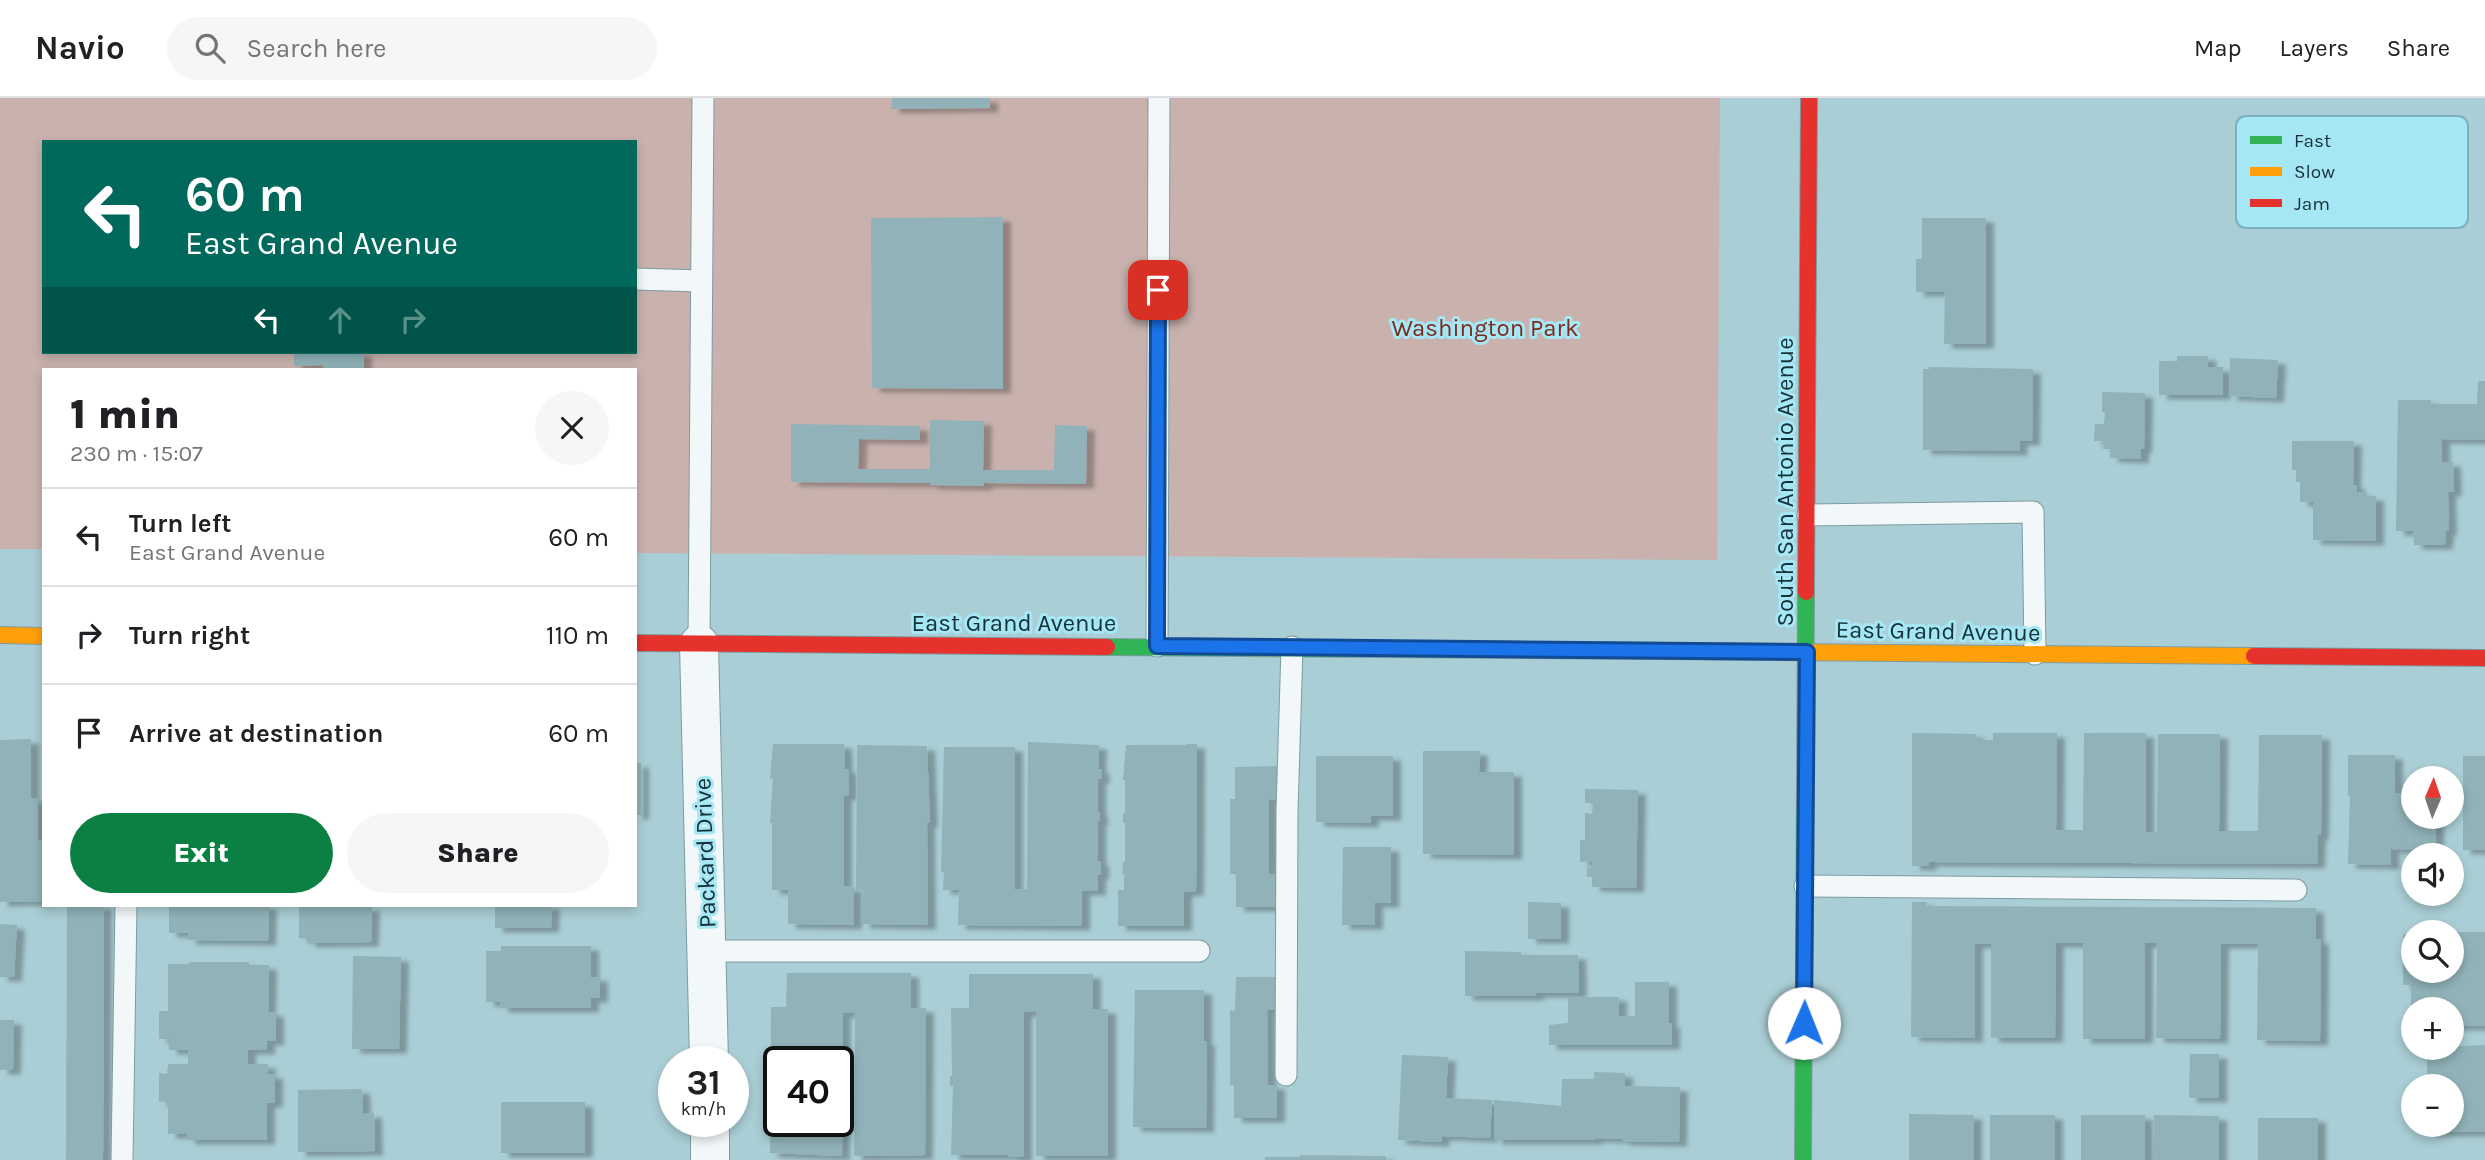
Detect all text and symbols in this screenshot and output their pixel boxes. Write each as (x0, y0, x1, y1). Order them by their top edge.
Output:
search box (167, 17, 657, 80)
text: Navio (35, 29, 125, 67)
icon: search (191, 29, 229, 67)
text: Search here (247, 33, 386, 64)
text: Map (2194, 34, 2242, 62)
text: Layers (2280, 34, 2349, 62)
text: Share (2387, 34, 2450, 62)
legend (2236, 116, 2468, 228)
text: Fast (2294, 130, 2331, 152)
text: Slow (2294, 161, 2335, 183)
text: 60 m (185, 166, 305, 223)
icon: left (70, 168, 161, 259)
text: Jam (2294, 193, 2330, 215)
text: East Grand Avenue (185, 225, 458, 262)
pin (1128, 260, 1188, 320)
icon: arrive (1139, 271, 1177, 309)
icon: left (248, 301, 286, 339)
icon: ahead (321, 301, 359, 339)
icon: right (394, 301, 432, 339)
park label: Washington Park (1391, 314, 1579, 342)
street label: South San Antonio Avenue (1771, 337, 1799, 627)
text: 1 min (70, 389, 180, 439)
button: close (535, 391, 609, 465)
text: 230 m · 15:07 (70, 440, 203, 467)
text: Turn left (129, 508, 231, 539)
icon: left (70, 518, 108, 556)
text: 60 m (548, 522, 609, 553)
text: East Grand Avenue (129, 539, 325, 566)
street label: East Grand Avenue (912, 609, 1116, 637)
street label: East Grand Avenue (1835, 615, 2041, 647)
icon: right (70, 616, 108, 654)
text: Turn right (129, 620, 250, 651)
text: 110 m (546, 620, 609, 651)
icon: arrive (70, 714, 108, 752)
text: Arrive at destination (129, 718, 383, 749)
text: 60 m (548, 718, 609, 749)
north arrow (2401, 766, 2464, 830)
map controls (2401, 766, 2464, 1137)
street label: Packard Drive (688, 777, 722, 929)
button: Exit (70, 813, 333, 893)
button: Share (347, 813, 609, 893)
button: sound (2401, 843, 2464, 906)
button: search (2401, 920, 2464, 983)
position arrow (1767, 986, 1841, 1060)
button: + (2401, 997, 2464, 1060)
speed limit sign: 40 (763, 1046, 854, 1137)
text: 31 (686, 1062, 721, 1103)
button: − (2401, 1074, 2464, 1137)
text: km/h (681, 1098, 726, 1120)

